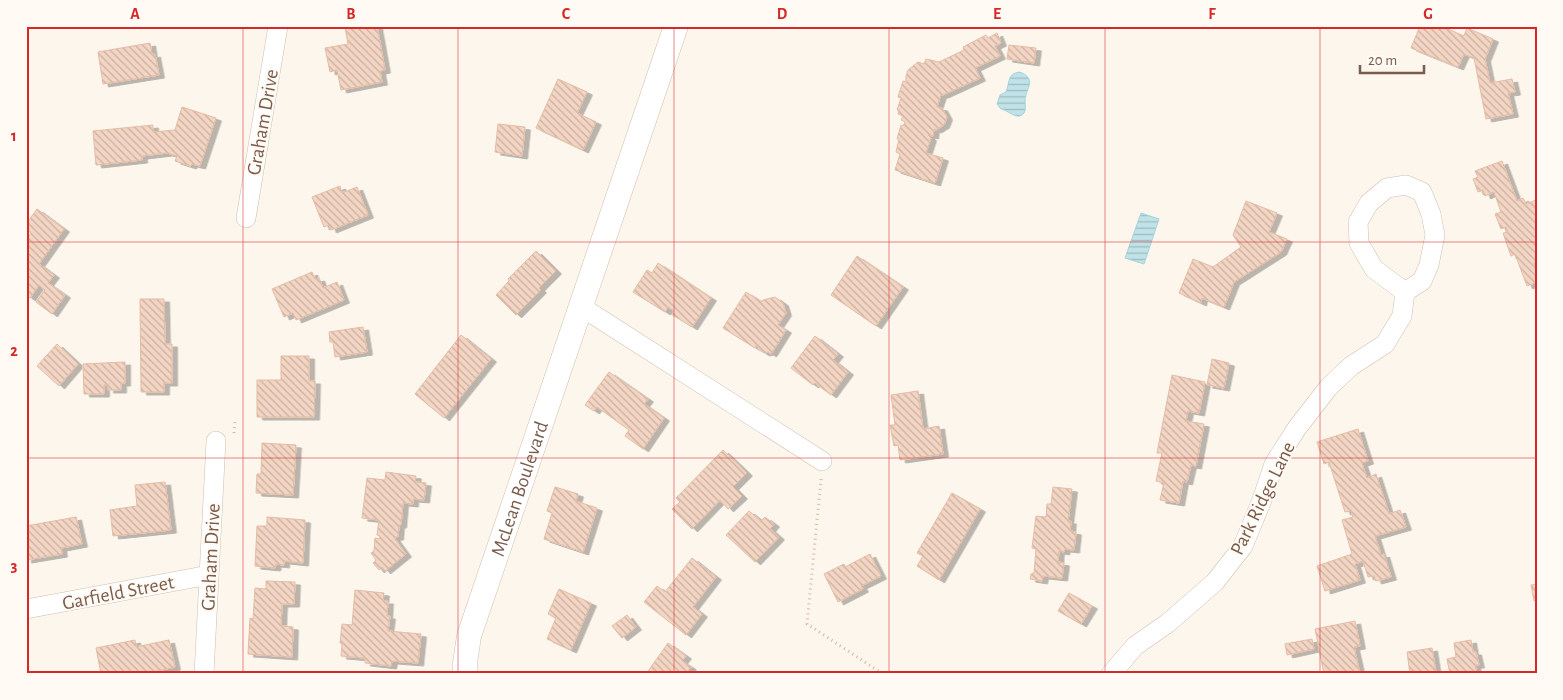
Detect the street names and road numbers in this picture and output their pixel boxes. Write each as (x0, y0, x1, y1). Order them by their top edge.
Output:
street label: Graham Drive (244, 68, 282, 177)
street label: McLean Boulevard (488, 419, 552, 559)
street label: Park Ridge Lane (1227, 439, 1299, 558)
street label: Graham Drive (198, 503, 224, 611)
street label: Garfield Street (61, 572, 176, 614)

